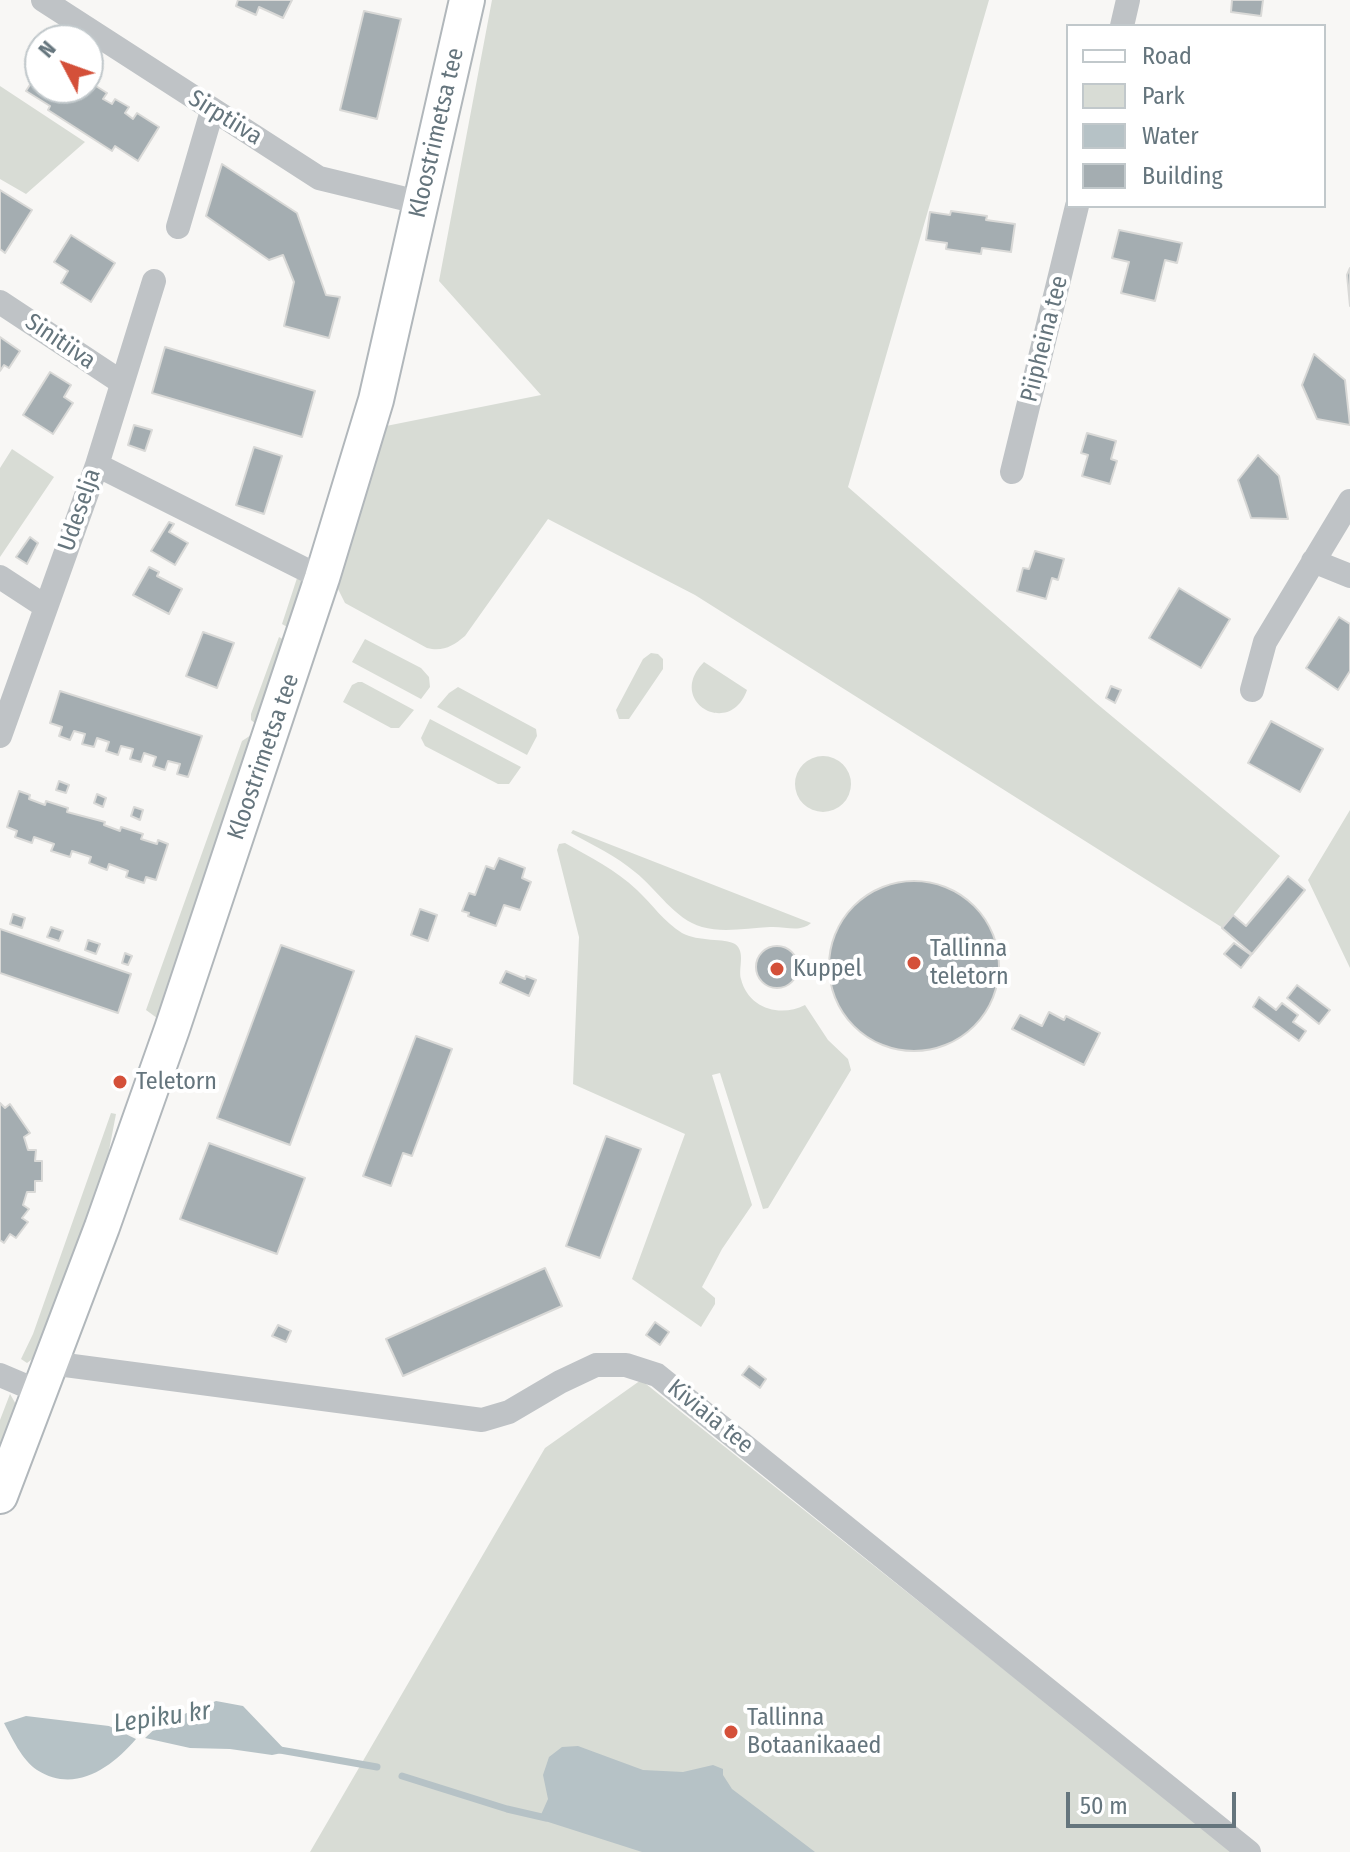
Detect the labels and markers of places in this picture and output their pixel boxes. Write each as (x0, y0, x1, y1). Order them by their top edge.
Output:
place label: Tallinna teletorn (930, 935, 1009, 991)
marker: Tallinna teletorn (905, 954, 923, 972)
place label: Kuppel (793, 955, 862, 983)
marker: Kuppel (768, 960, 786, 978)
place label: Teletorn (136, 1068, 217, 1096)
marker: Teletorn (111, 1073, 129, 1091)
place label: Tallinna Botaanikaaed (747, 1704, 881, 1760)
marker: Tallinna Botaanikaaed (722, 1723, 740, 1741)

